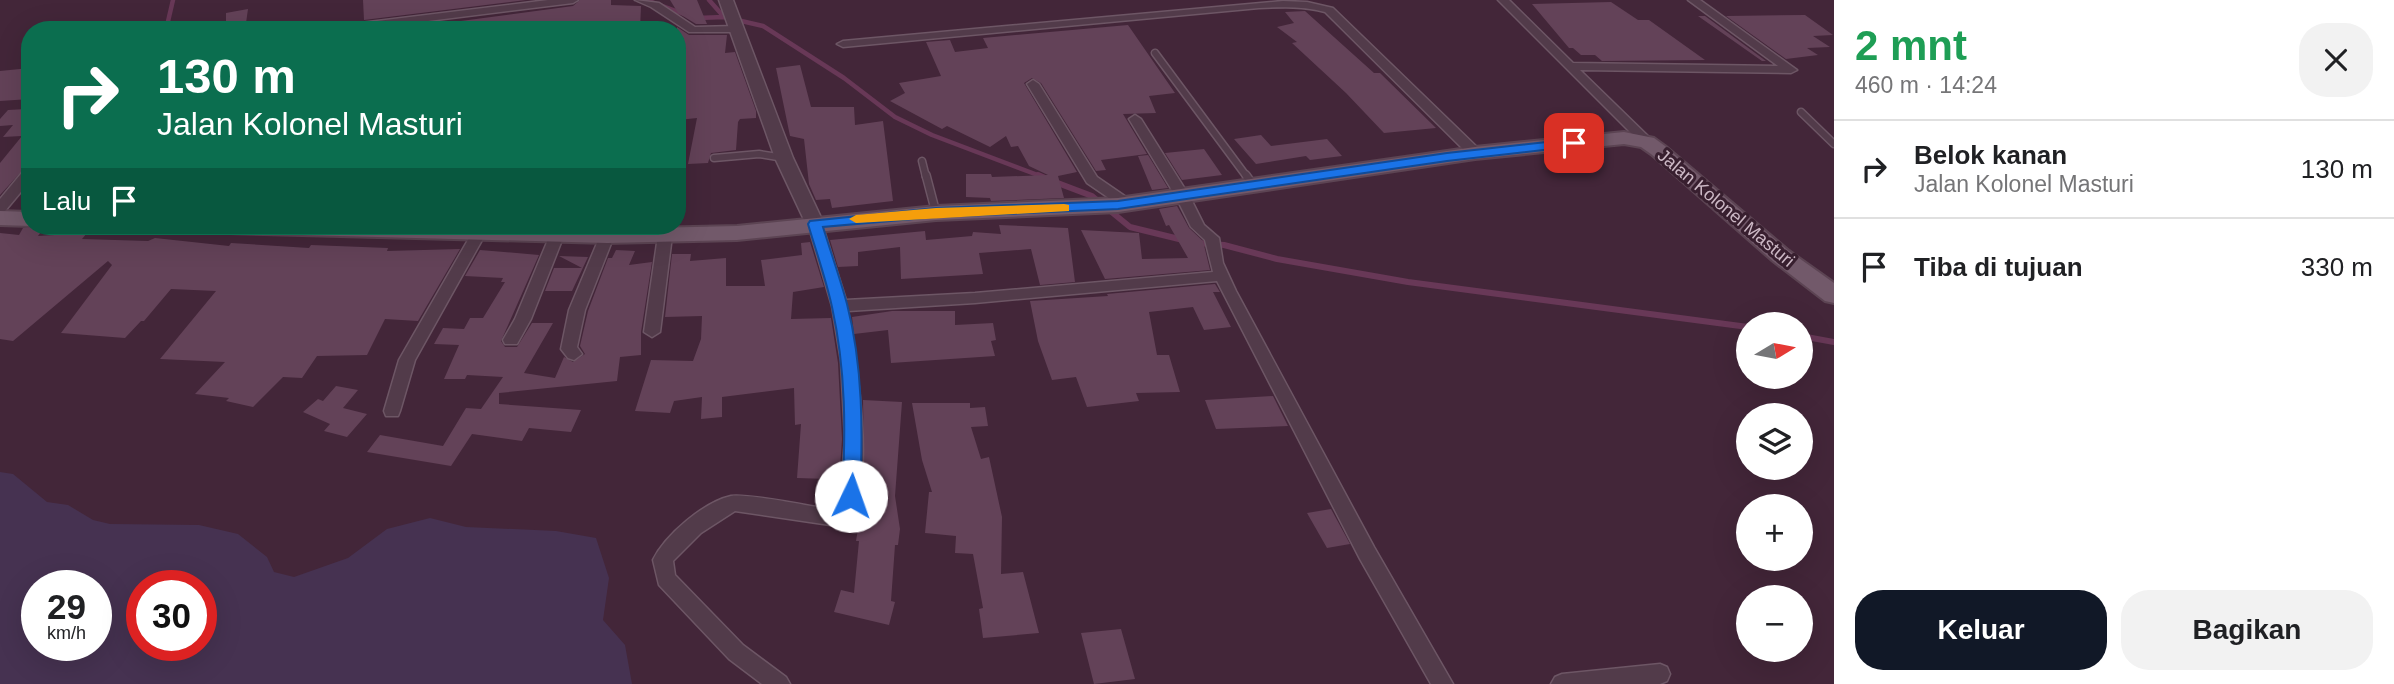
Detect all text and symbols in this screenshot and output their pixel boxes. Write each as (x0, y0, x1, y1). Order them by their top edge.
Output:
text: 2 mnt (1855, 22, 1967, 69)
button: close (2299, 23, 2373, 97)
icon: right (42, 49, 133, 140)
text: 130 m (157, 49, 296, 103)
text: 460 m · 14:24 (1855, 72, 1997, 98)
text: Jalan Kolonel Masturi (157, 106, 463, 142)
pin (1544, 113, 1604, 173)
icon: arrive (1555, 124, 1593, 162)
text: Belok kanan (1914, 140, 2067, 170)
street label: Jalan Kolonel Masturi (1654, 145, 1798, 271)
icon: right (1855, 150, 1893, 188)
text: 130 m (2301, 154, 2373, 184)
text: Jalan Kolonel Masturi (1914, 171, 2134, 197)
icon: arrive (105, 182, 143, 220)
text: Lalu (42, 186, 91, 216)
icon: arrive (1855, 248, 1893, 286)
text: Tiba di tujuan (1914, 252, 2083, 282)
text: 330 m (2301, 252, 2373, 282)
north arrow (1736, 312, 1813, 388)
map controls (1736, 312, 1813, 662)
button: layers (1736, 403, 1813, 480)
position arrow (814, 459, 888, 533)
button: + (1736, 494, 1813, 571)
speed limit sign: 30 (126, 570, 217, 661)
button: − (1736, 585, 1813, 662)
text: 29 (47, 587, 86, 626)
button: Keluar (1855, 590, 2107, 670)
button: Bagikan (2121, 590, 2373, 670)
text: km/h (47, 623, 86, 643)

